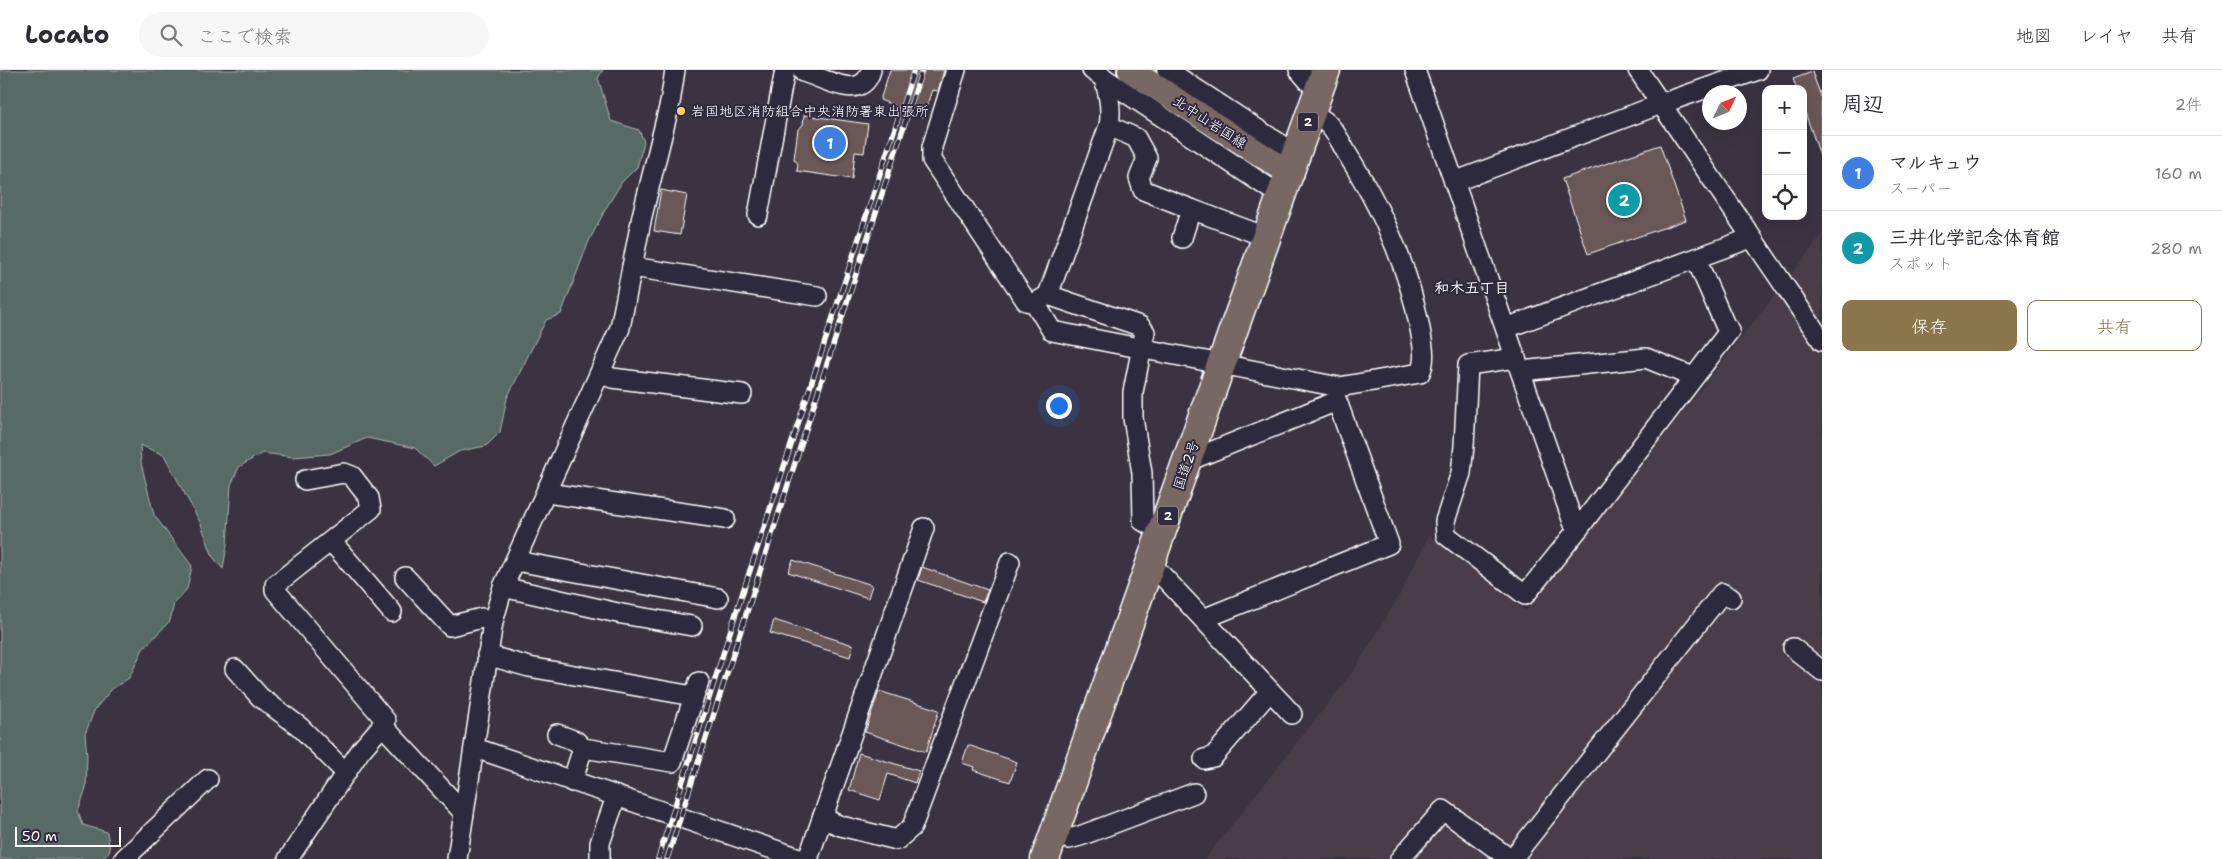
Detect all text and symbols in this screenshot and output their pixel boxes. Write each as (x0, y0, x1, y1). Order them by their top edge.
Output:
search box (139, 12, 489, 57)
text: Locato (25, 19, 109, 51)
icon: search (157, 21, 185, 49)
text: ここで検索 (197, 24, 292, 49)
text: 地図 (2016, 24, 2052, 48)
text: レイヤ (2080, 24, 2133, 48)
text: 共有 (2161, 24, 2197, 48)
north arrow (1702, 85, 1747, 130)
map controls (1762, 85, 1807, 220)
button: + (1762, 85, 1807, 130)
text: 周辺 (1842, 90, 1884, 118)
street label: 北中山岩国線 (1170, 92, 1250, 152)
text: 2件 (2175, 94, 2202, 115)
place label: 岩国地区消防組合中央消防署東出張所 (691, 102, 929, 120)
marker: 岩国地区消防組合中央消防署東出張所 (675, 105, 687, 117)
road number: 2 (1298, 112, 1318, 132)
pin: 1 (814, 124, 846, 162)
button: − (1762, 130, 1807, 175)
text: マルキュウ (1889, 150, 1982, 175)
text: 1 (1854, 163, 1862, 184)
text: 160 m (2155, 163, 2202, 184)
button: locate (1762, 175, 1807, 220)
text: スーパー (1889, 178, 1952, 199)
pin: 2 (1608, 181, 1640, 219)
text: 三井化学記念体育館 (1889, 225, 2060, 250)
text: 2 (1852, 238, 1864, 259)
text: 280 m (2150, 238, 2202, 259)
text: スポット (1889, 253, 1953, 274)
district label: 和木五丁目 (1434, 278, 1510, 298)
button: 保存 (1842, 300, 2017, 351)
button: 共有 (2027, 300, 2202, 351)
your location (1046, 393, 1072, 419)
street label: 国道2号 (1169, 438, 1203, 492)
road number: 2 (1158, 506, 1178, 526)
scale bar (15, 824, 121, 847)
text: 50 m (22, 827, 57, 845)

